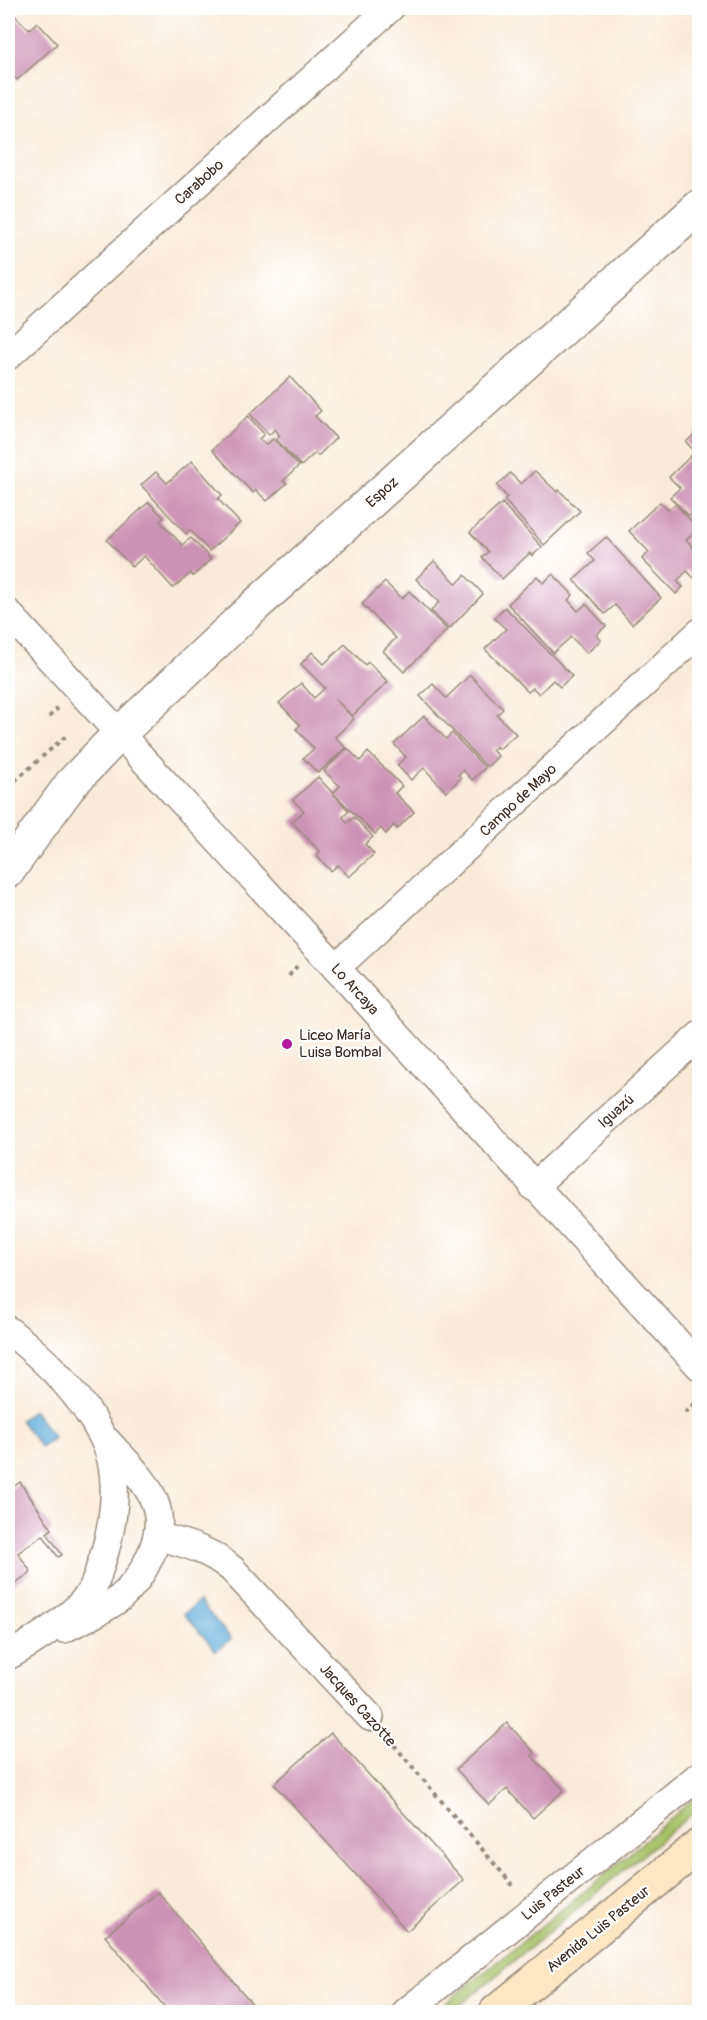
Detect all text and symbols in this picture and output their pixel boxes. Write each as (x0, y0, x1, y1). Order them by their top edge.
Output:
street label: Carabobo (171, 155, 228, 209)
street label: Espoz (362, 473, 403, 512)
street label: Campo de Mayo (476, 760, 561, 841)
street label: Lo Arcaya (327, 960, 383, 1019)
place label: Liceo María Luisa Bombal (299, 1026, 382, 1062)
marker: Liceo María Luisa Bombal (280, 1037, 294, 1051)
street label: Iguazú (594, 1090, 638, 1132)
street label: Jacques Cazotte (315, 1660, 400, 1751)
street label: Luis Pasteur (518, 1862, 589, 1925)
street label: Avenida Luis Pasteur (543, 1881, 654, 1977)

